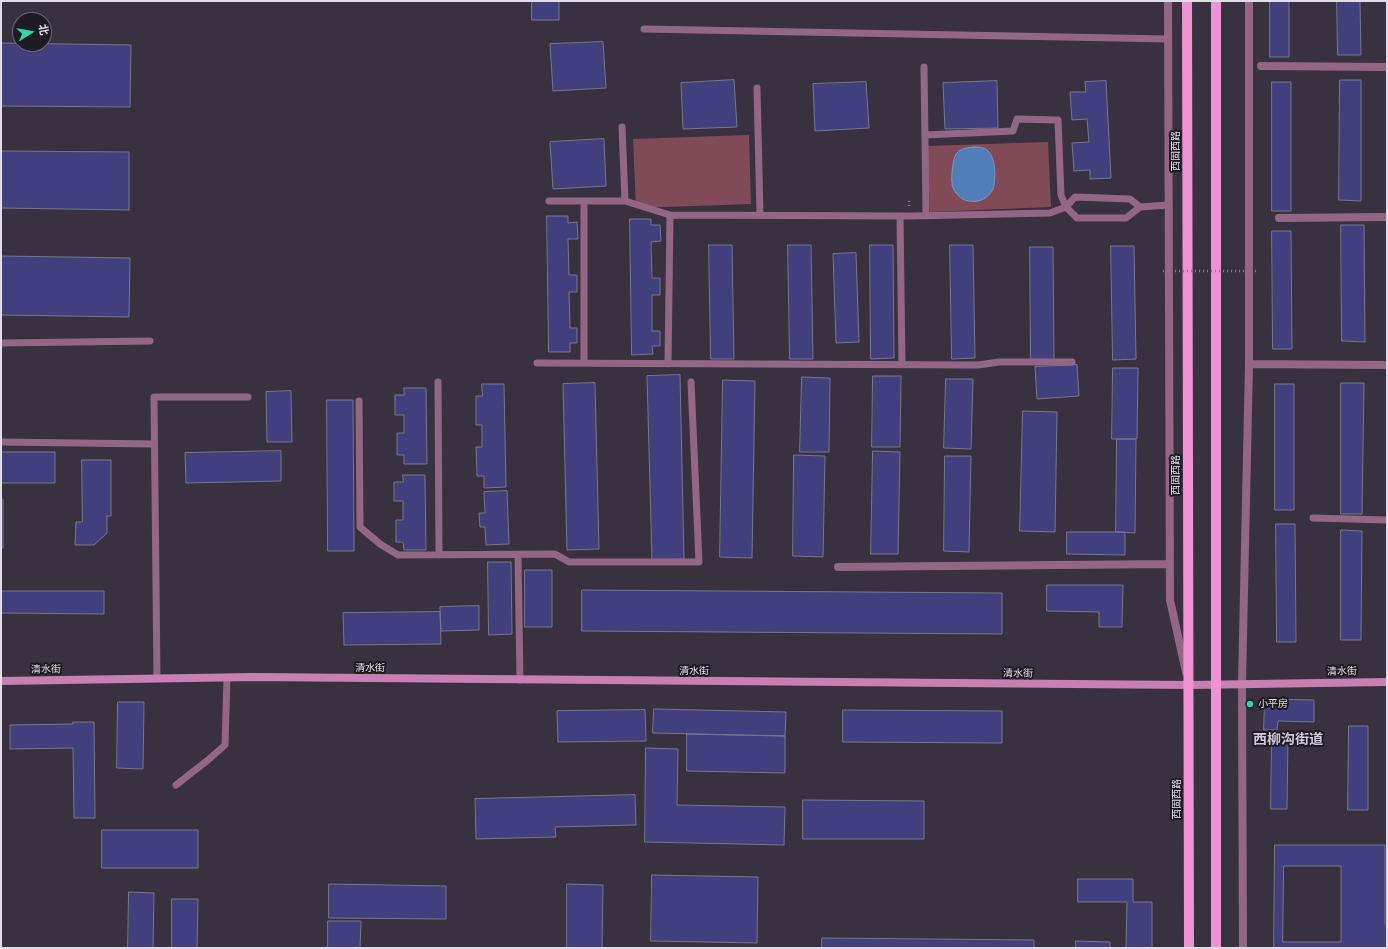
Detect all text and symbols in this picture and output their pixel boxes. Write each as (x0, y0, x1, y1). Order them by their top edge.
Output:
north arrow (12, 12, 52, 52)
text: 北 (36, 23, 51, 36)
street label: 西固西路 (1170, 131, 1182, 171)
street label: 西固西路 (1170, 455, 1182, 495)
street label: 清水街 (355, 662, 385, 674)
street label: 清水街 (31, 664, 61, 676)
street label: 清水街 (679, 665, 709, 677)
street label: 清水街 (1327, 666, 1357, 678)
street label: 清水街 (1003, 668, 1033, 680)
place label: 小平房 (1258, 698, 1288, 710)
marker: 小平房 (1245, 699, 1255, 709)
district label: 西柳沟街道 (1253, 732, 1323, 748)
street label: 西固西路 (1171, 779, 1183, 819)

